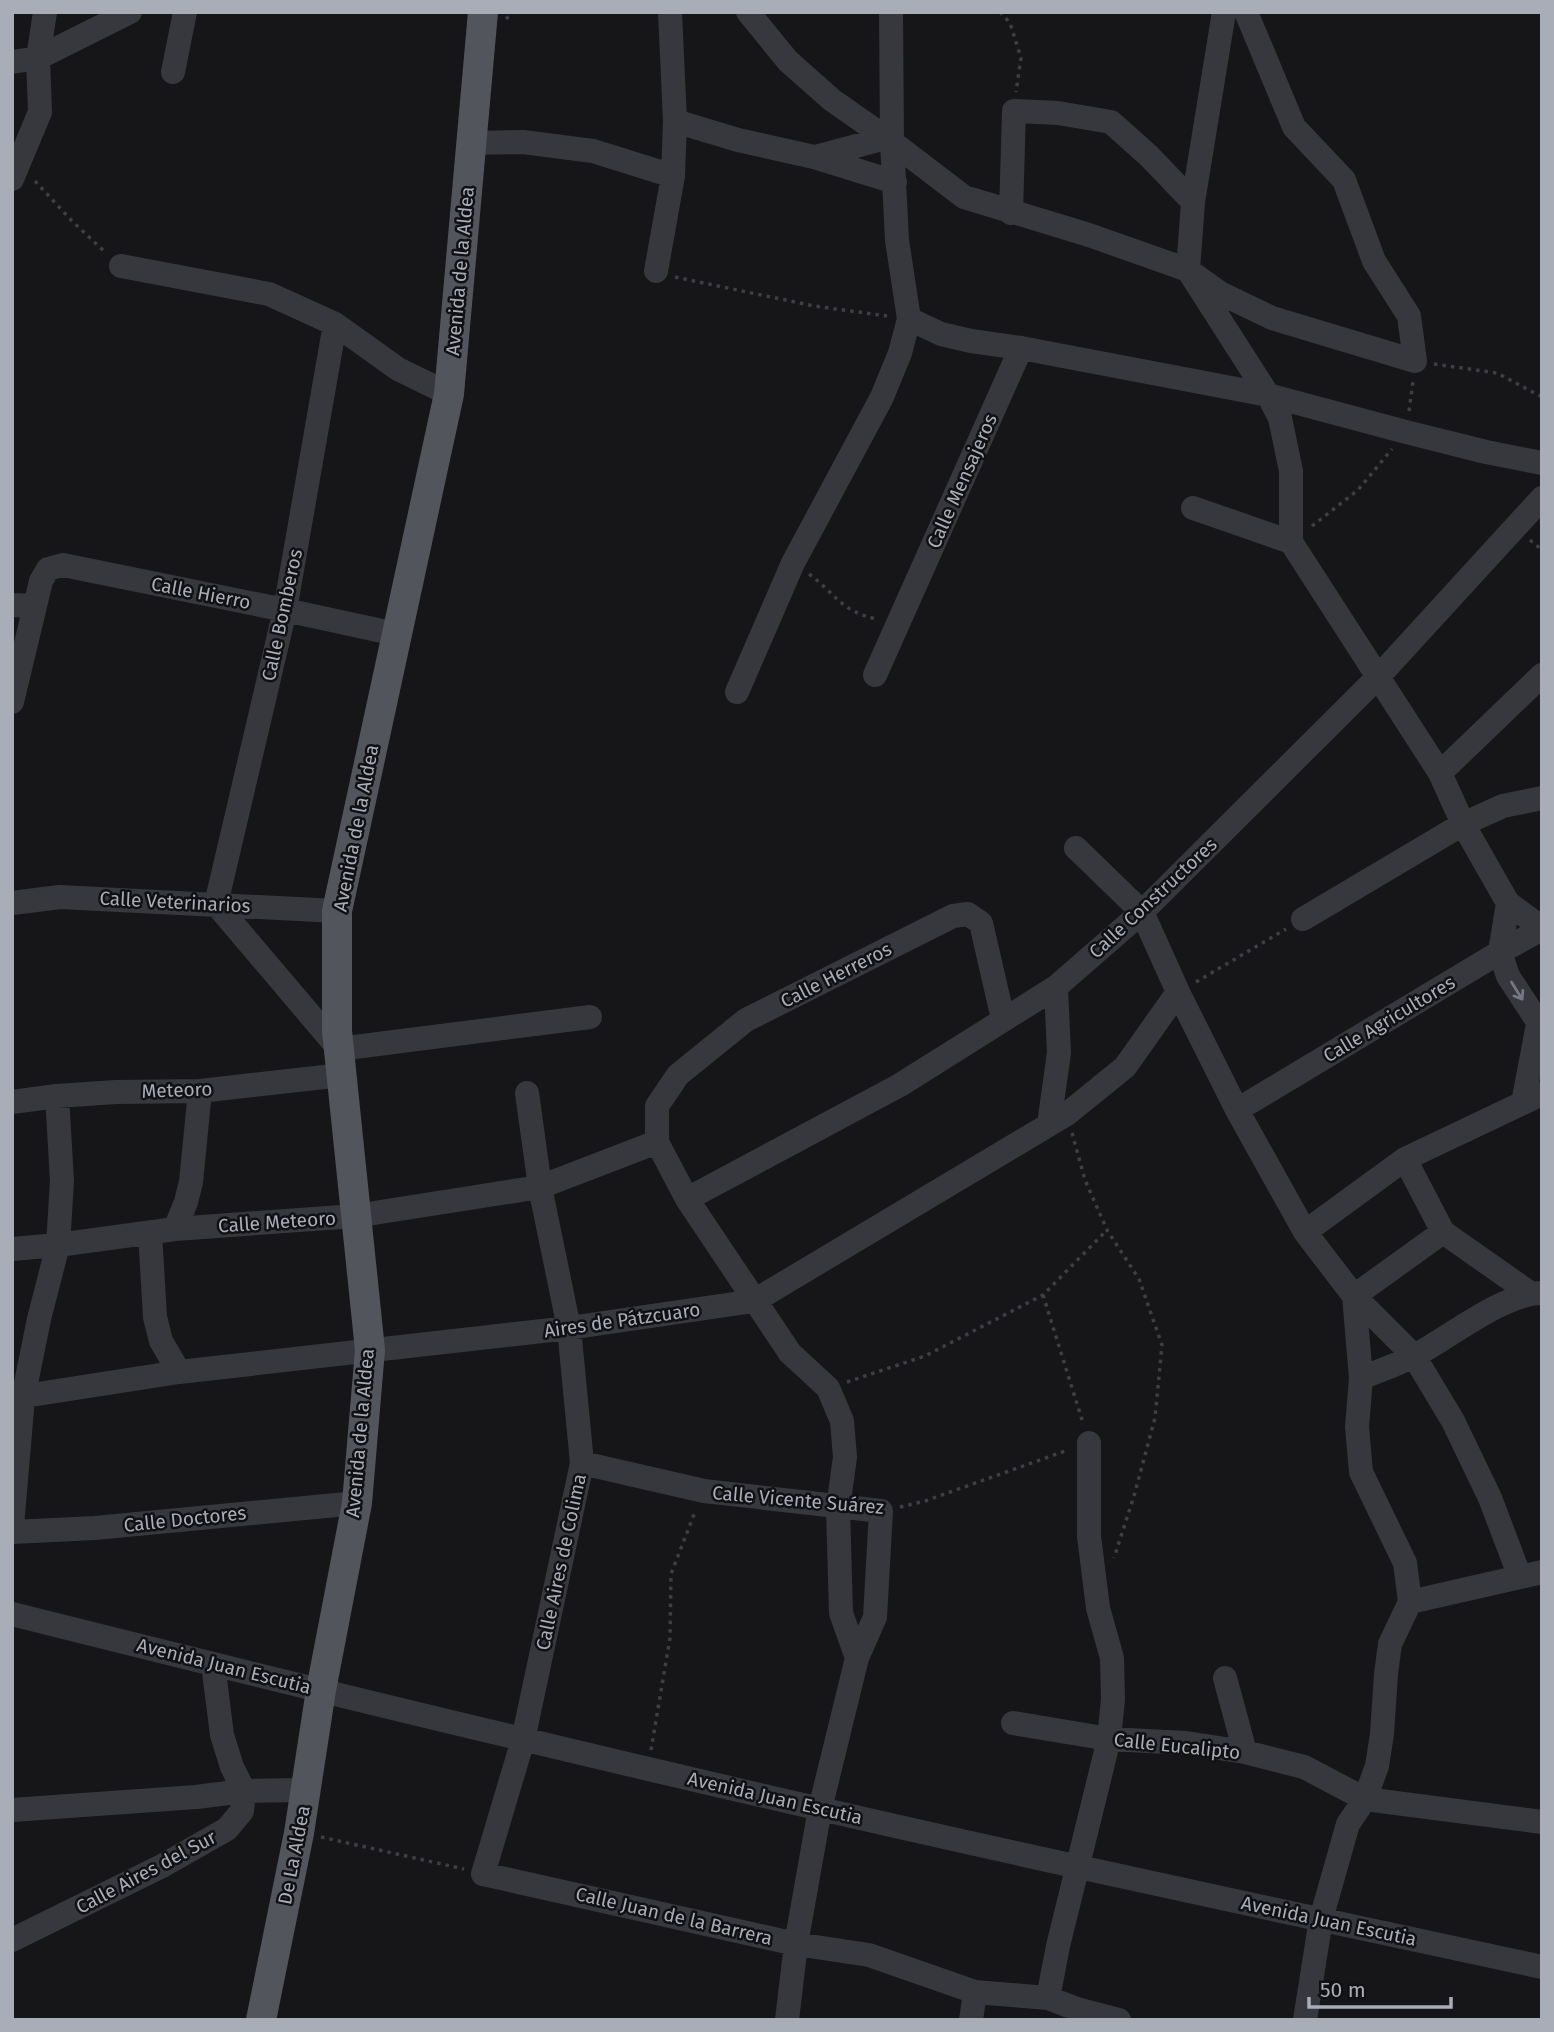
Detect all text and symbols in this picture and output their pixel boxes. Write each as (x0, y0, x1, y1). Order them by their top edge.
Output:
street label: Avenida de la Aldea (441, 186, 479, 356)
street label: Calle Mensajeros (922, 410, 1002, 552)
street label: Calle Bomberos (257, 547, 307, 683)
street label: Calle Hierro (149, 572, 253, 614)
street label: Avenida de la Aldea (329, 743, 383, 913)
street label: Calle Constructores (1084, 833, 1222, 963)
street label: Calle Veterinarios (99, 887, 251, 917)
street label: Calle Herreros (777, 937, 895, 1013)
street label: Calle Agricultores (1319, 971, 1459, 1067)
one-way arrow (1511, 981, 1525, 1001)
street label: Meteoro (141, 1077, 213, 1103)
street label: Calle Meteoro (217, 1206, 337, 1238)
street label: Aires de Pátzcuaro (542, 1298, 702, 1342)
street label: Avenida de la Aldea (341, 1348, 379, 1518)
street label: Calle Aires de Colima (531, 1472, 591, 1652)
street label: Calle Vicente Suárez (711, 1481, 885, 1519)
street label: Calle Doctores (123, 1501, 248, 1537)
street label: Avenida Juan Escutia (135, 1633, 313, 1699)
street label: Calle Eucalipto (1113, 1728, 1241, 1764)
street label: Avenida Juan Escutia (685, 1767, 865, 1829)
street label: De La Aldea (273, 1803, 315, 1907)
street label: Calle Aires del Sur (72, 1825, 221, 1919)
street label: Calle Juan de la Barrera (573, 1882, 775, 1950)
street label: Avenida Juan Escutia (1239, 1891, 1419, 1951)
scale bar (1309, 1966, 1451, 2010)
text: 50 m (1320, 1977, 1366, 2003)

